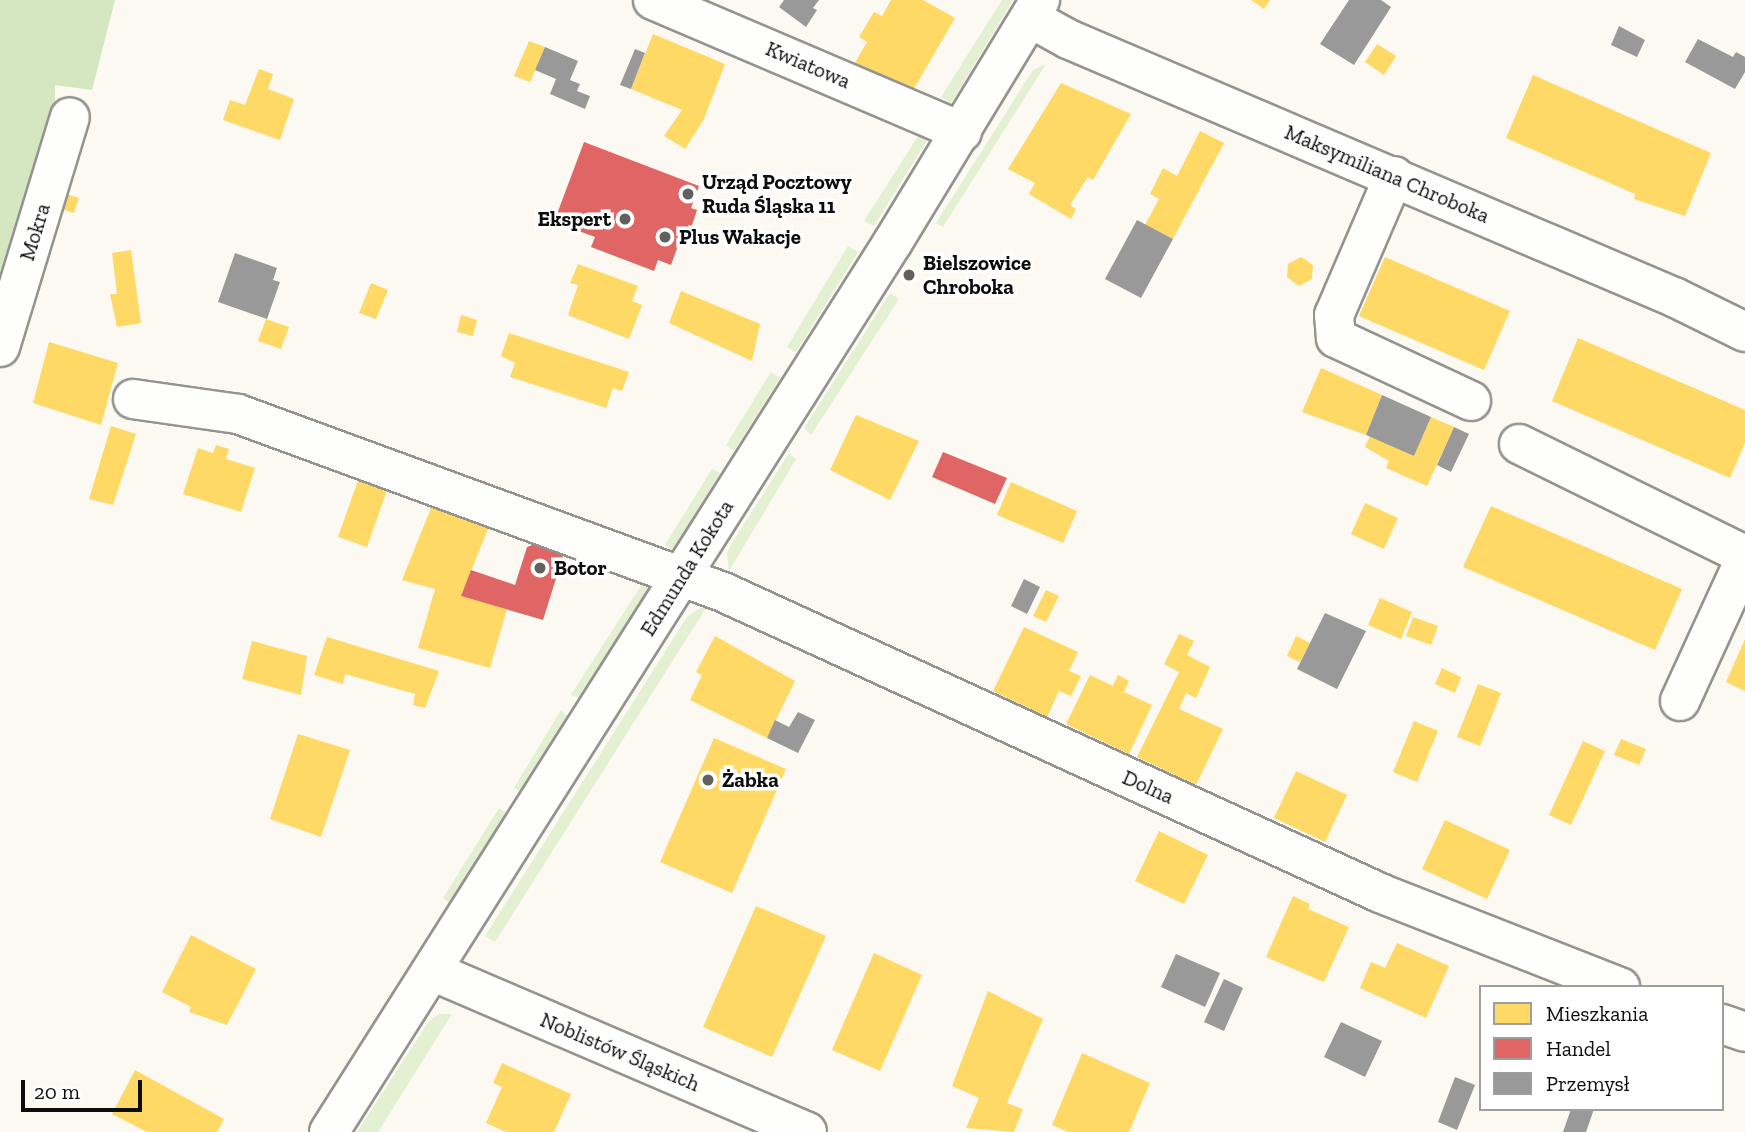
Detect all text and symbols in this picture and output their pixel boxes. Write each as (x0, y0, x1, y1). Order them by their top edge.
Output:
street label: Kwiatowa (762, 36, 854, 94)
street label: Maksymiliana Chroboka (1281, 119, 1493, 229)
place label: Urząd Pocztowy Ruda Śląska 11 (702, 169, 852, 219)
marker: Urząd Pocztowy Ruda Śląska 11 (680, 186, 696, 202)
street label: Mokra (14, 200, 56, 264)
place label: Ekspert (538, 206, 611, 232)
marker: Ekspert (617, 211, 633, 227)
place label: Plus Wakacje (679, 224, 801, 250)
marker: Plus Wakacje (657, 229, 673, 245)
place label: Bielszowice Chroboka (923, 250, 1031, 300)
marker: Bielszowice Chroboka (901, 267, 917, 283)
street label: Edmunda Kokota (635, 495, 739, 641)
place label: Botor (554, 555, 607, 581)
marker: Botor (532, 560, 548, 576)
street label: Dolna (1119, 765, 1177, 809)
place label: Żabka (722, 767, 779, 793)
marker: Żabka (700, 772, 716, 788)
legend (1479, 985, 1724, 1111)
text: Mieszkania (1546, 1001, 1648, 1026)
street label: Noblistów Śląskich (536, 1007, 704, 1097)
text: Handel (1546, 1036, 1611, 1061)
scale bar (24, 1066, 145, 1110)
text: Przemysł (1546, 1071, 1630, 1096)
text: 20 m (34, 1079, 80, 1104)

